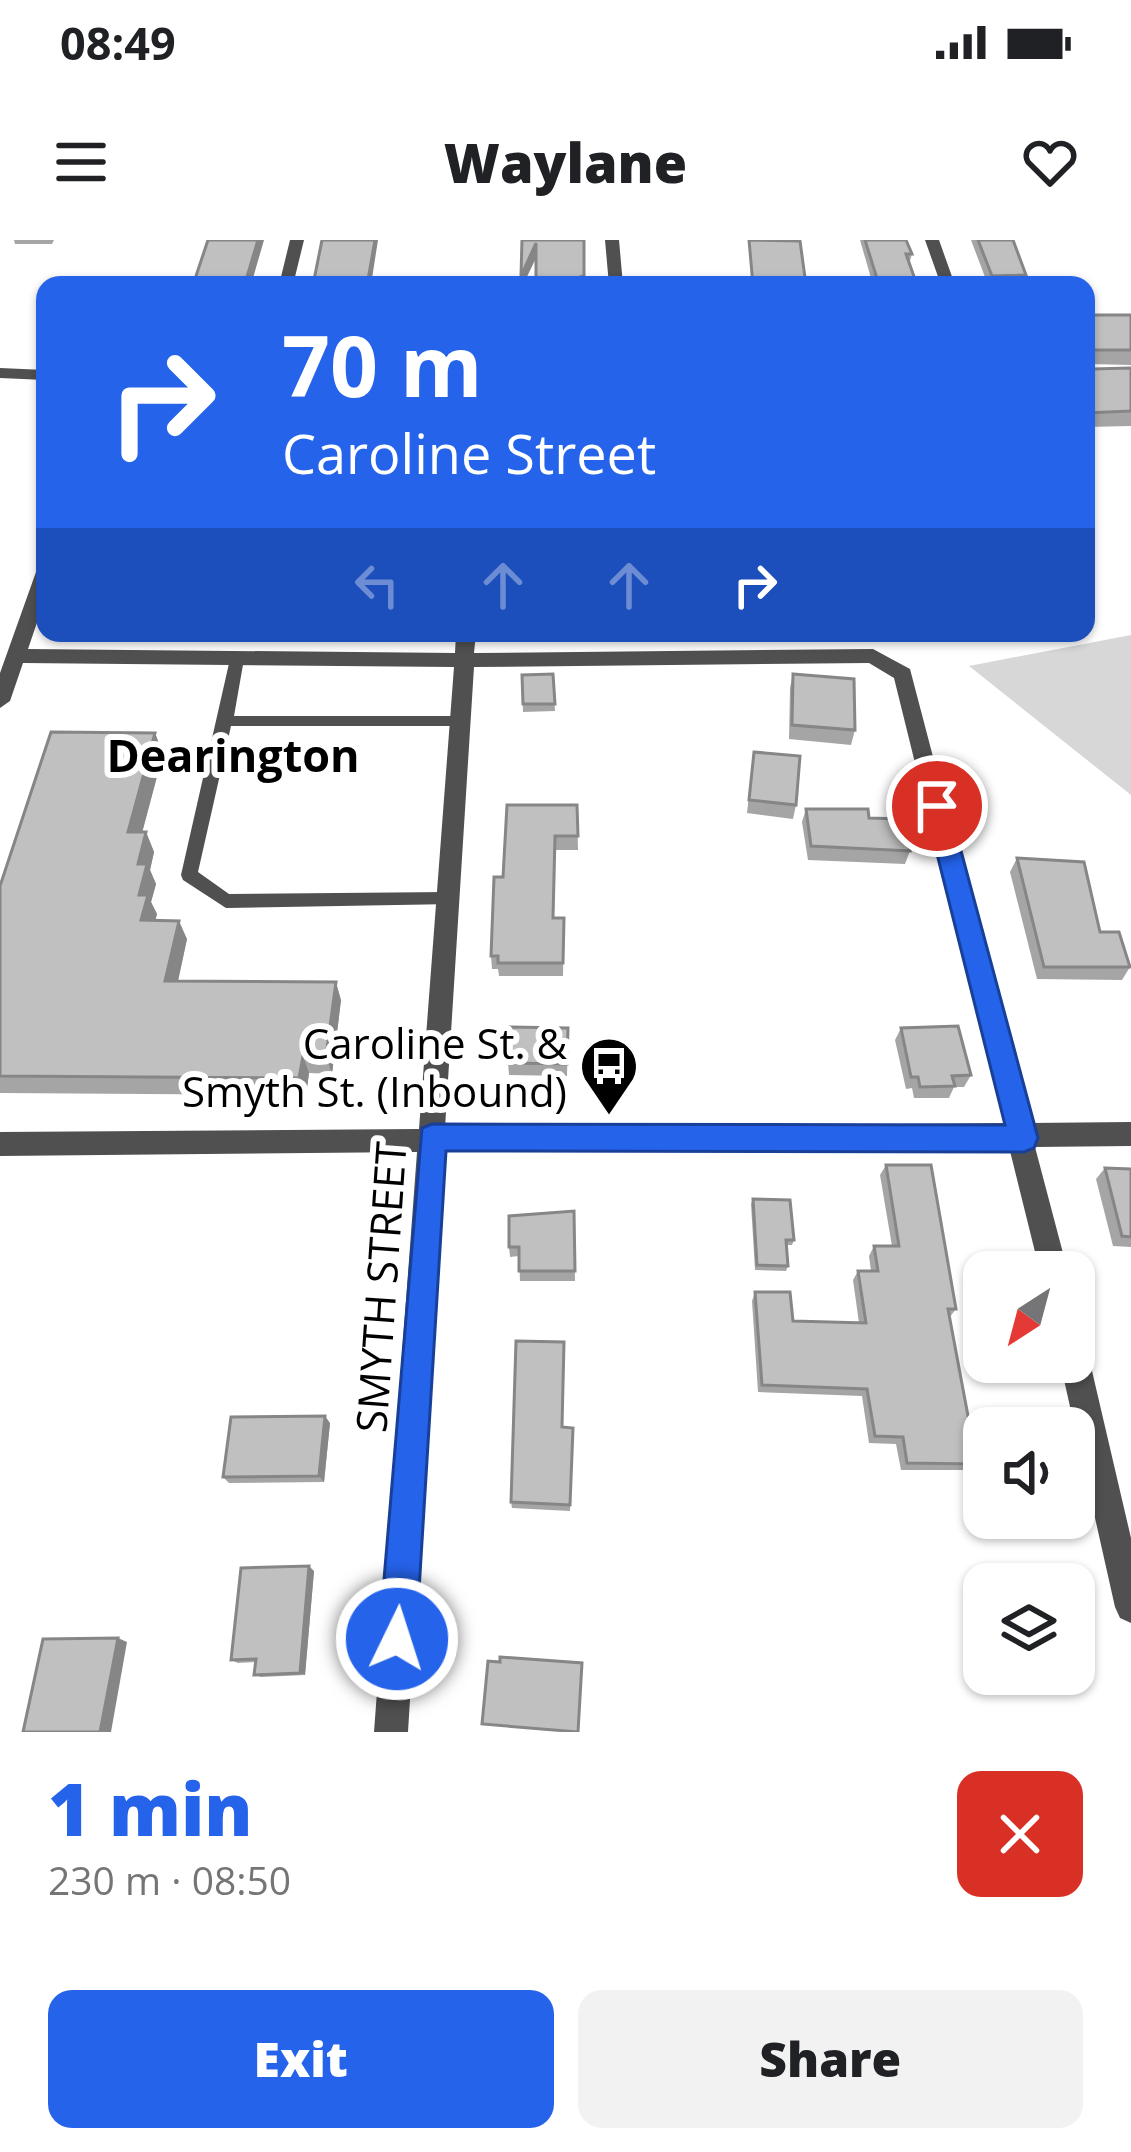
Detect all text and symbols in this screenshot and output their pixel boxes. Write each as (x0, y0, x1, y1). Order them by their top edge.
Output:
text: 08:49 (60, 12, 176, 73)
text: Waylane (444, 125, 687, 199)
icon: menu (48, 129, 114, 195)
icon: heart (1017, 129, 1083, 195)
text: 70 m (282, 307, 482, 422)
icon: right (84, 324, 240, 480)
text: Caroline Street (282, 416, 656, 490)
icon: left (344, 552, 410, 618)
icon: ahead (470, 552, 536, 618)
icon: ahead (596, 552, 662, 618)
icon: right (722, 552, 788, 618)
district label: Dearington (106, 724, 360, 785)
pin (886, 755, 988, 857)
icon: arrive (904, 773, 970, 839)
place label: Caroline St. & Smyth St. (Inbound) (182, 1014, 567, 1119)
bus stop icon: Caroline St. & Smyth St. (Inbound) (578, 1035, 640, 1117)
street label: SMYTH STREET (341, 1140, 419, 1434)
north arrow (963, 1251, 1095, 1383)
map controls (963, 1251, 1095, 1695)
button: sound (963, 1407, 1095, 1539)
button: layers (963, 1563, 1095, 1695)
position arrow (334, 1576, 460, 1702)
text: 1 min (48, 1759, 253, 1857)
button: close (957, 1771, 1083, 1897)
text: 230 m · 08:50 (48, 1853, 291, 1906)
button: Exit (48, 1990, 554, 2128)
button: Share (578, 1990, 1083, 2128)

